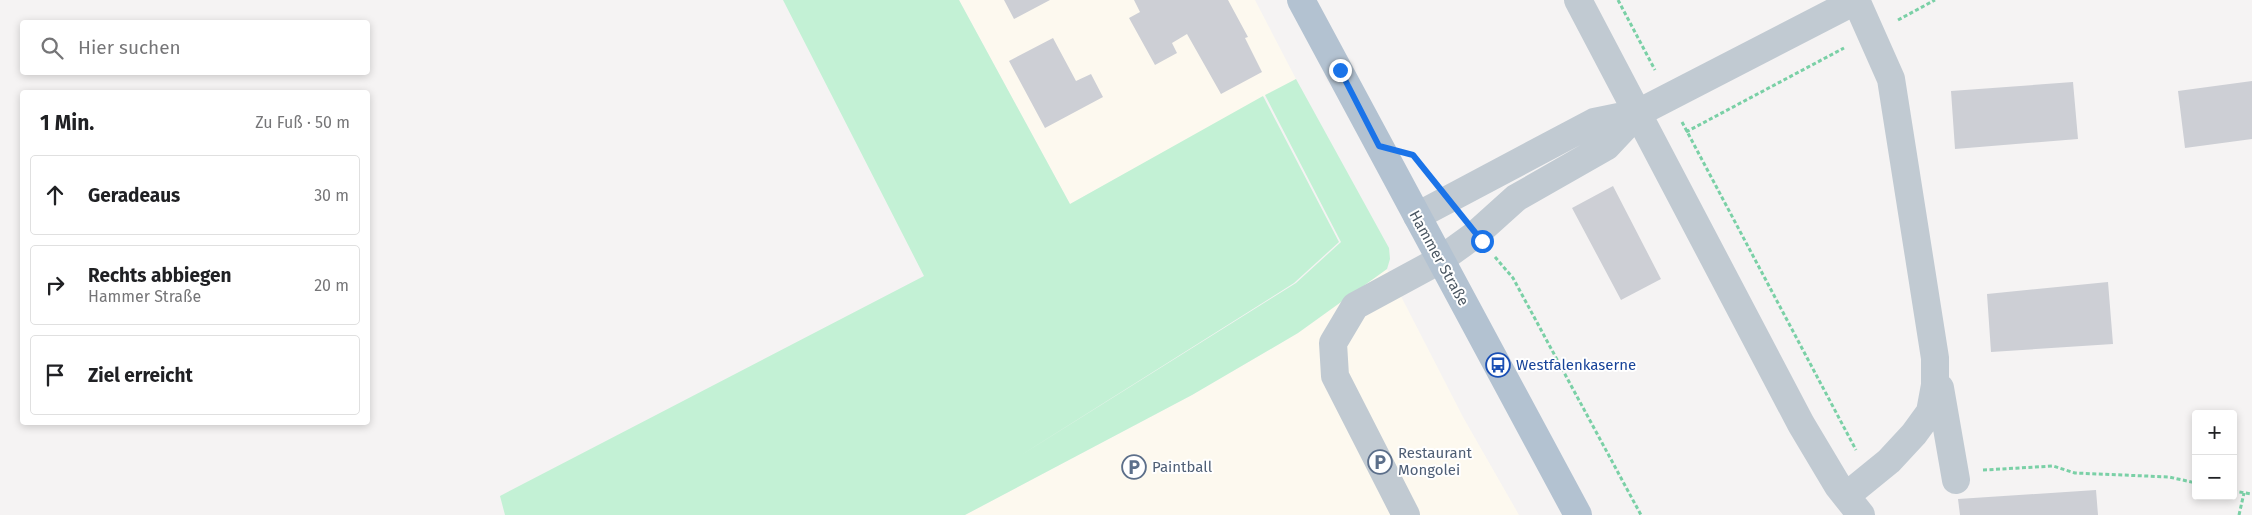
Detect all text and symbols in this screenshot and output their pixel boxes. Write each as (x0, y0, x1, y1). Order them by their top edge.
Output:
search box (20, 20, 370, 75)
icon: search (38, 34, 66, 62)
text: Hier suchen (78, 36, 181, 59)
route end (1329, 59, 1352, 82)
text: 1 Min. (40, 110, 94, 136)
text: Zu Fuß · 50 m (255, 113, 350, 132)
icon: ahead (41, 181, 69, 209)
text: Geradeaus (88, 184, 180, 207)
text: 30 m (314, 186, 349, 205)
street label: Hammer Straße (1405, 207, 1473, 309)
route start (1471, 230, 1494, 253)
text: Rechts abbiegen (88, 264, 231, 287)
icon: right (41, 271, 69, 299)
text: 20 m (314, 276, 349, 295)
text: Hammer Straße (88, 287, 201, 306)
bus stop icon: Westfalenkaserne (1485, 352, 1511, 378)
place label: Westfalenkaserne (1516, 356, 1636, 374)
icon: arrive (41, 361, 69, 389)
text: Ziel erreicht (88, 364, 193, 387)
map controls (2192, 410, 2237, 500)
button: + (2192, 410, 2237, 455)
place label: Restaurant Mongolei (1398, 444, 1472, 479)
parking icon: Restaurant Mongolei (1367, 449, 1393, 475)
parking icon: Paintball (1121, 454, 1147, 480)
button: − (2192, 455, 2237, 500)
place label: Paintball (1152, 458, 1213, 476)

